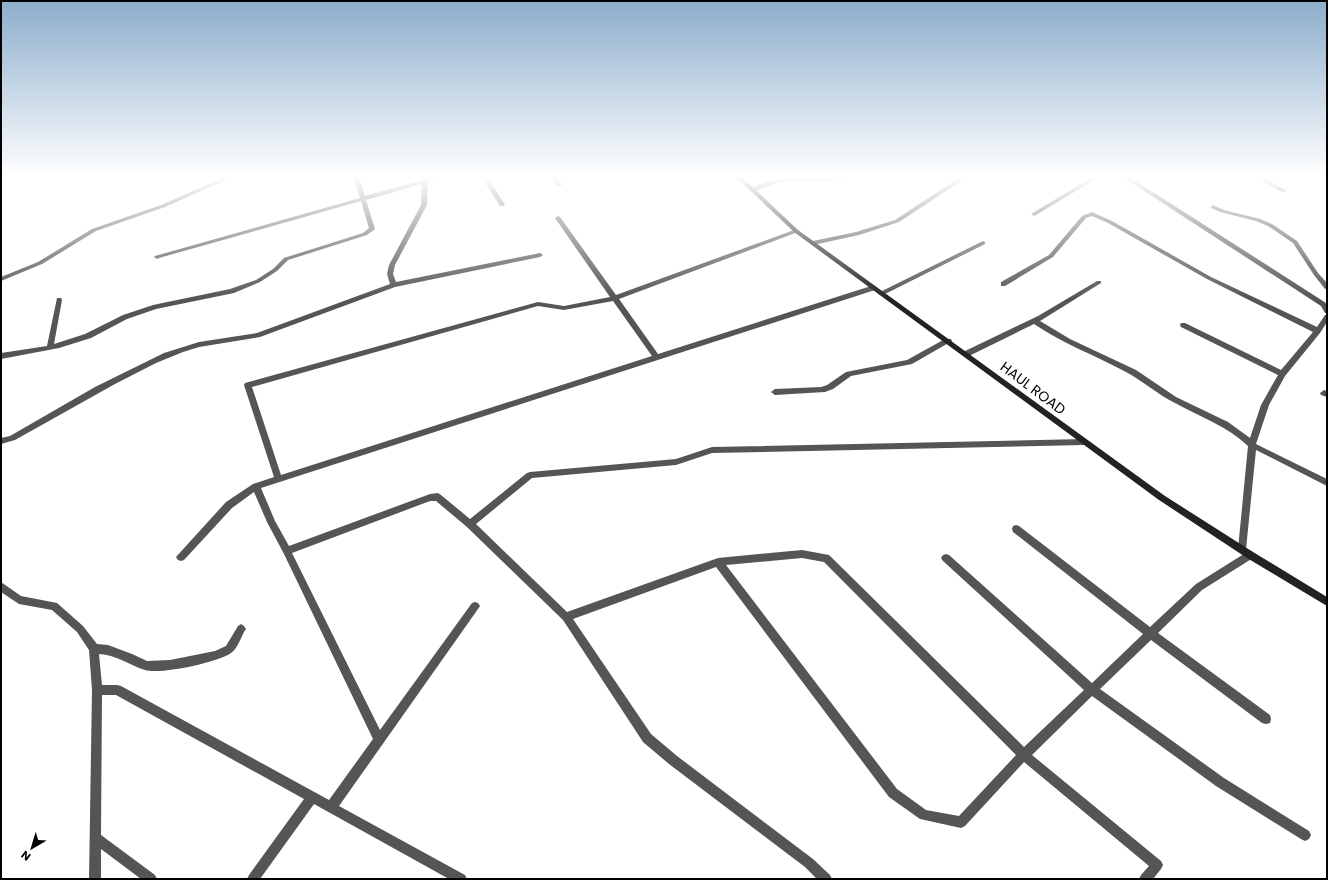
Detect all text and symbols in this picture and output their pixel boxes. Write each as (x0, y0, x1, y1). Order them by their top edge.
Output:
street label: HAUL ROAD (996, 357, 1070, 419)
north arrow (12, 828, 52, 868)
text: N (18, 847, 34, 865)

